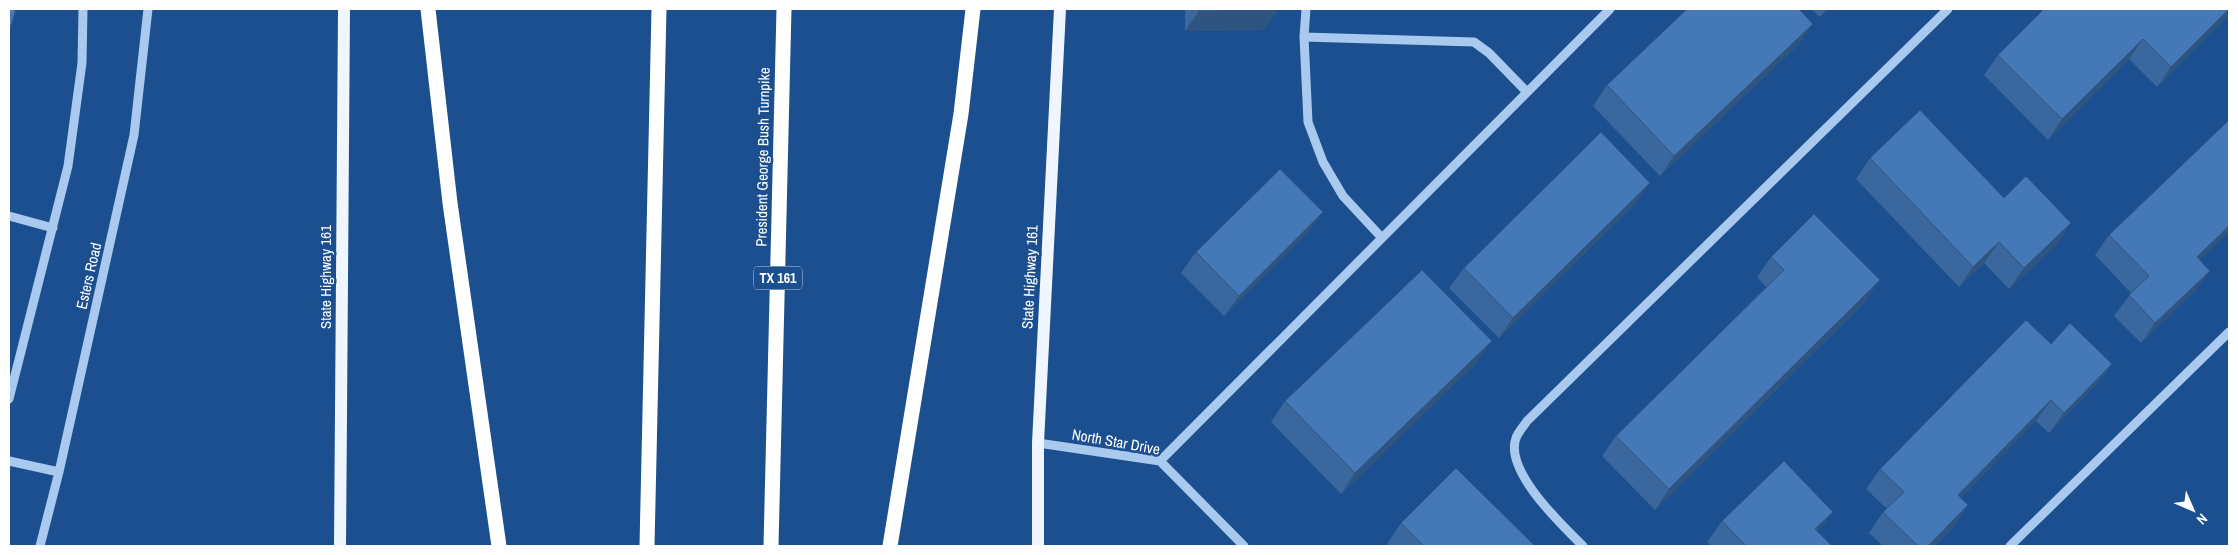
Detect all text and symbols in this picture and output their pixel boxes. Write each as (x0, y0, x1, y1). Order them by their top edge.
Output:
street label: President George Bush Turnpike (750, 67, 775, 247)
street label: State Highway 161 (1016, 224, 1043, 329)
street label: State Highway 161 (315, 225, 336, 329)
street label: Esters Road (71, 241, 106, 311)
road number: TX 161 (754, 266, 802, 290)
street label: North Star Drive (1071, 423, 1162, 460)
north arrow (2168, 485, 2218, 535)
text: N (2193, 510, 2211, 528)

